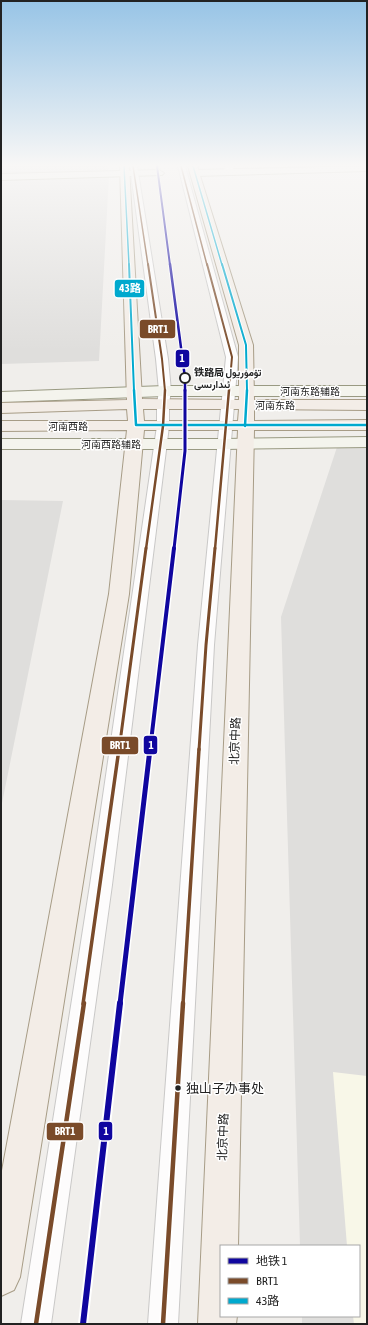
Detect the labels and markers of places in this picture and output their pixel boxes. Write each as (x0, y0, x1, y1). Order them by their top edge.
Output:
place label: 铁路局 تۆمۈريول ئىدارىسى (194, 367, 262, 391)
marker: 铁路局 تۆمۈريول ئىدارىسى (179, 372, 191, 384)
place label: 独山子办事处 (186, 1081, 264, 1096)
marker: 独山子办事处 (173, 1083, 183, 1093)

